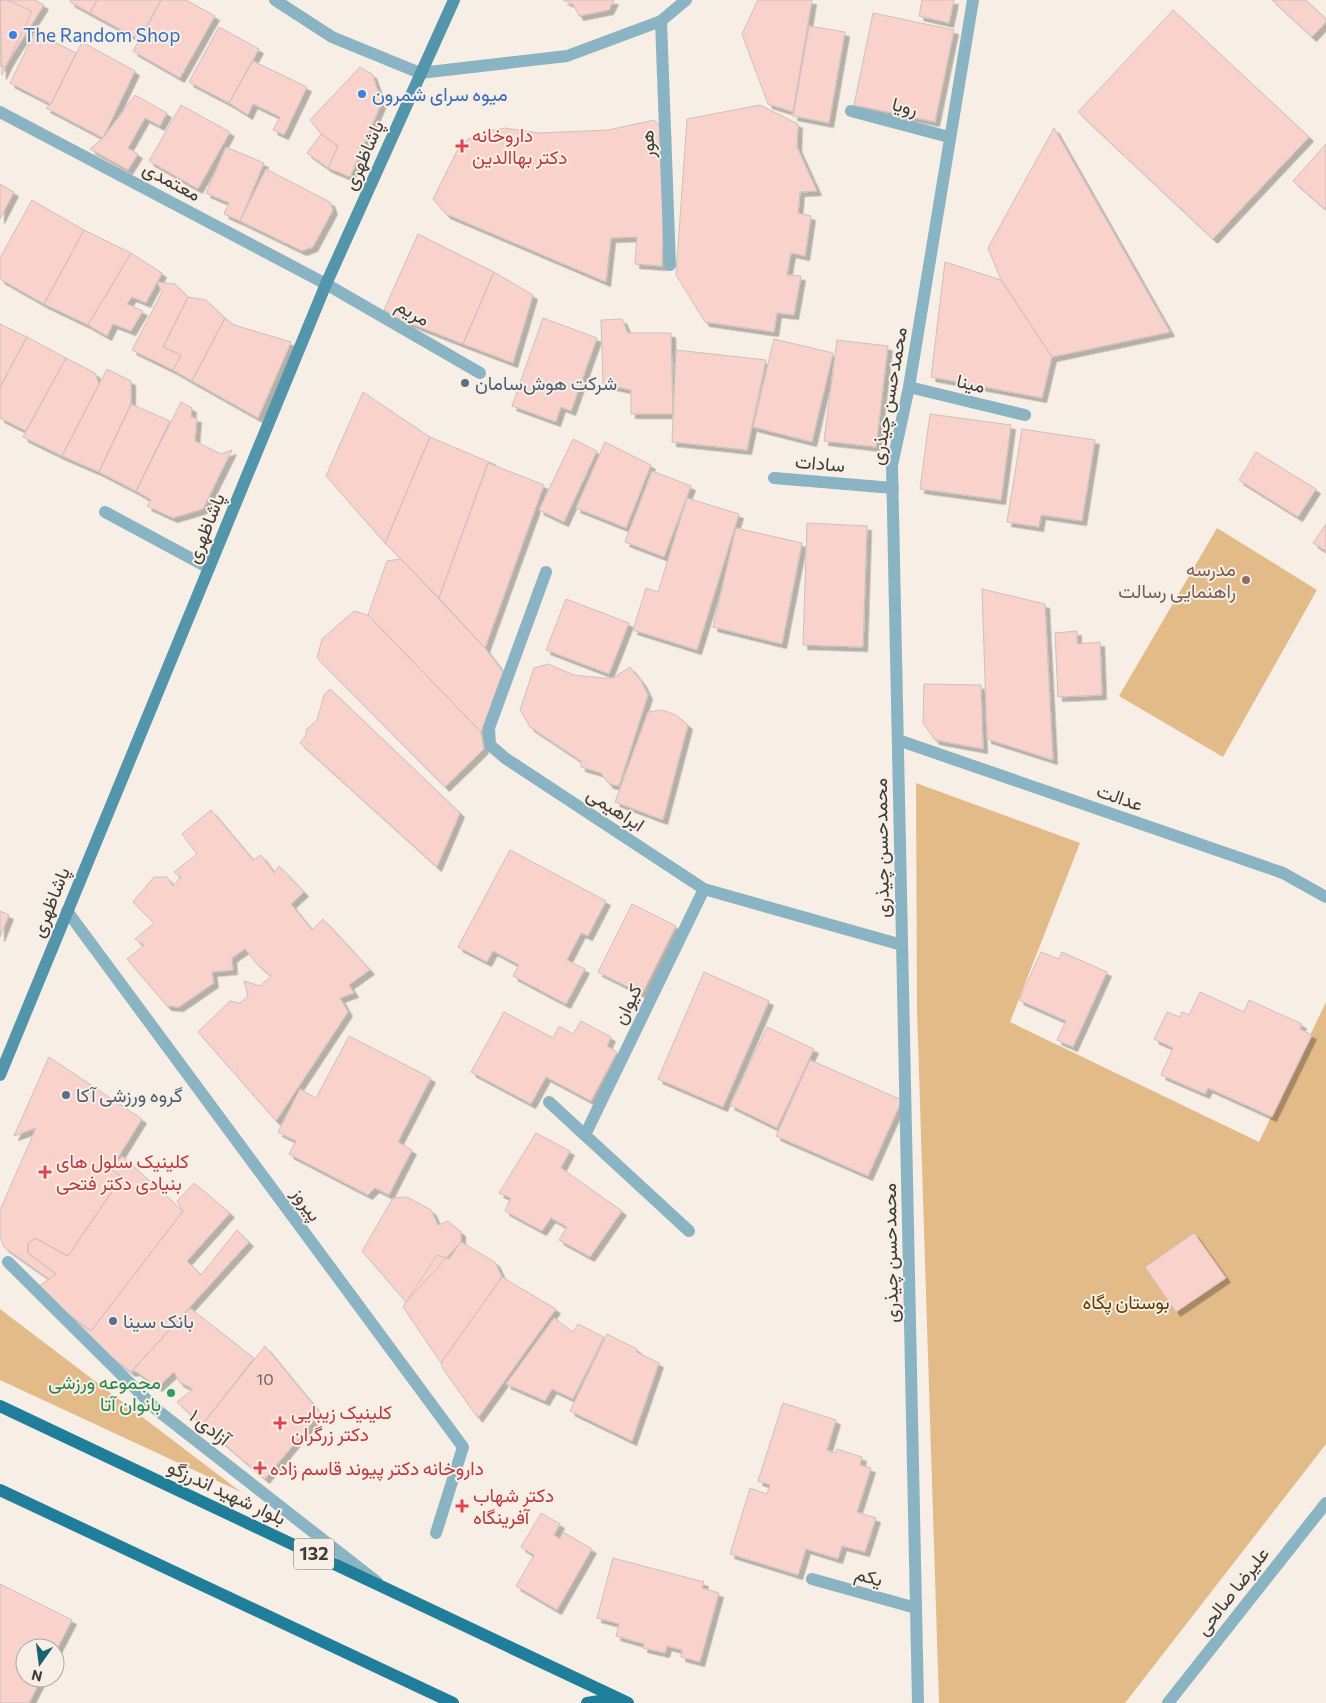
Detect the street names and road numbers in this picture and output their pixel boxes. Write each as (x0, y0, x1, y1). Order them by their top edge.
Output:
street label: رویا (890, 91, 920, 121)
street label: پاشاظهری (337, 117, 391, 194)
street label: هور (635, 130, 660, 159)
street label: معتمدی (139, 156, 205, 206)
street label: مریم (391, 293, 434, 332)
street label: محمدحسن چیذری (864, 325, 914, 467)
street label: مینا (954, 368, 988, 398)
street label: سادات (794, 449, 846, 476)
street label: پاشاظهری (180, 489, 232, 567)
street label: محمدحسن چیذری (868, 778, 896, 918)
street label: عدالت (1094, 778, 1146, 815)
street label: ابراهیمی (583, 781, 649, 837)
street label: پاشاظهری (25, 863, 77, 941)
street label: کیوان (607, 980, 647, 1028)
street label: پیروز (284, 1182, 327, 1227)
street label: محمدحسن چیذری (877, 1183, 905, 1323)
street label: آزادی ۱ (185, 1403, 237, 1451)
street label: بلوار شهید اندرزگو (164, 1454, 290, 1530)
road number: 132 (294, 1538, 334, 1570)
street label: علیرضا صالحی (1190, 1542, 1274, 1640)
street label: یکم (852, 1561, 886, 1592)

